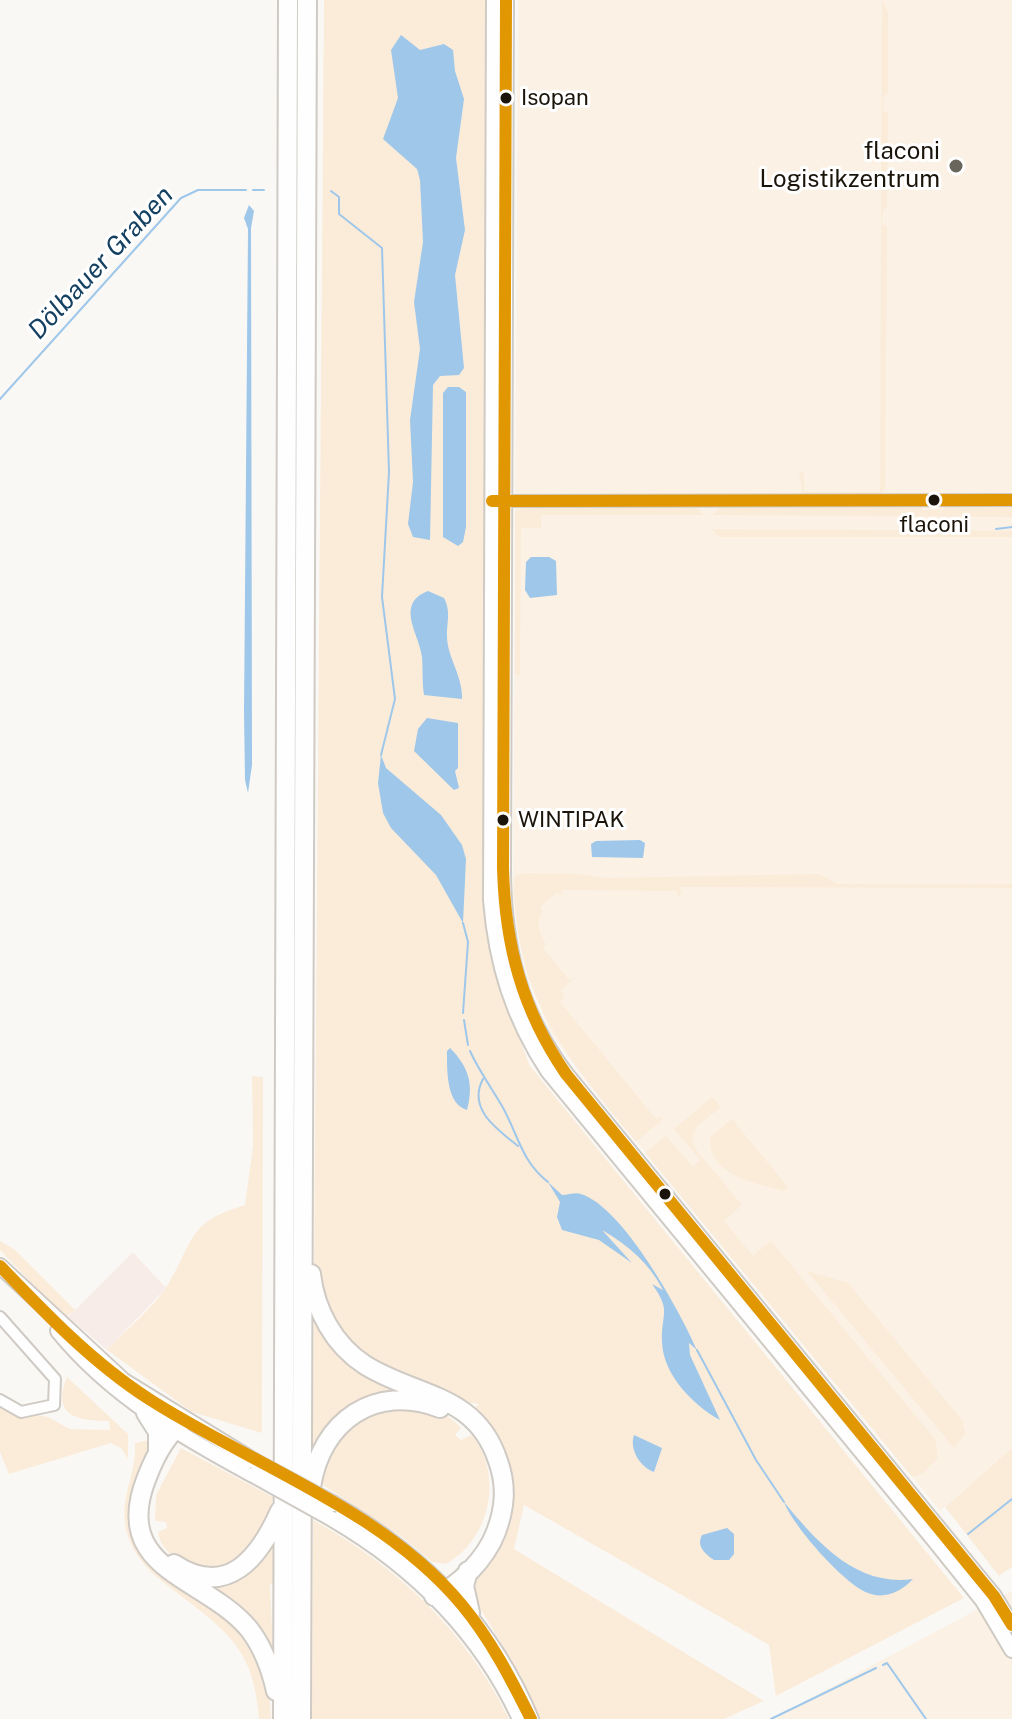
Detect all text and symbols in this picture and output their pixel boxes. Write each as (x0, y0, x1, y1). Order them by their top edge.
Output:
place label: Isopan (521, 85, 589, 111)
marker: Isopan (498, 90, 514, 106)
place label: flaconi Logistikzentrum (760, 138, 940, 194)
marker: flaconi Logistikzentrum (947, 157, 965, 175)
water label: Dölbauer Graben (22, 180, 180, 346)
marker: flaconi (926, 492, 942, 508)
place label: flaconi (899, 512, 969, 538)
place label: WINTIPAK (518, 807, 624, 833)
marker: WINTIPAK (495, 812, 511, 828)
unlabelled marker (657, 1186, 673, 1202)

